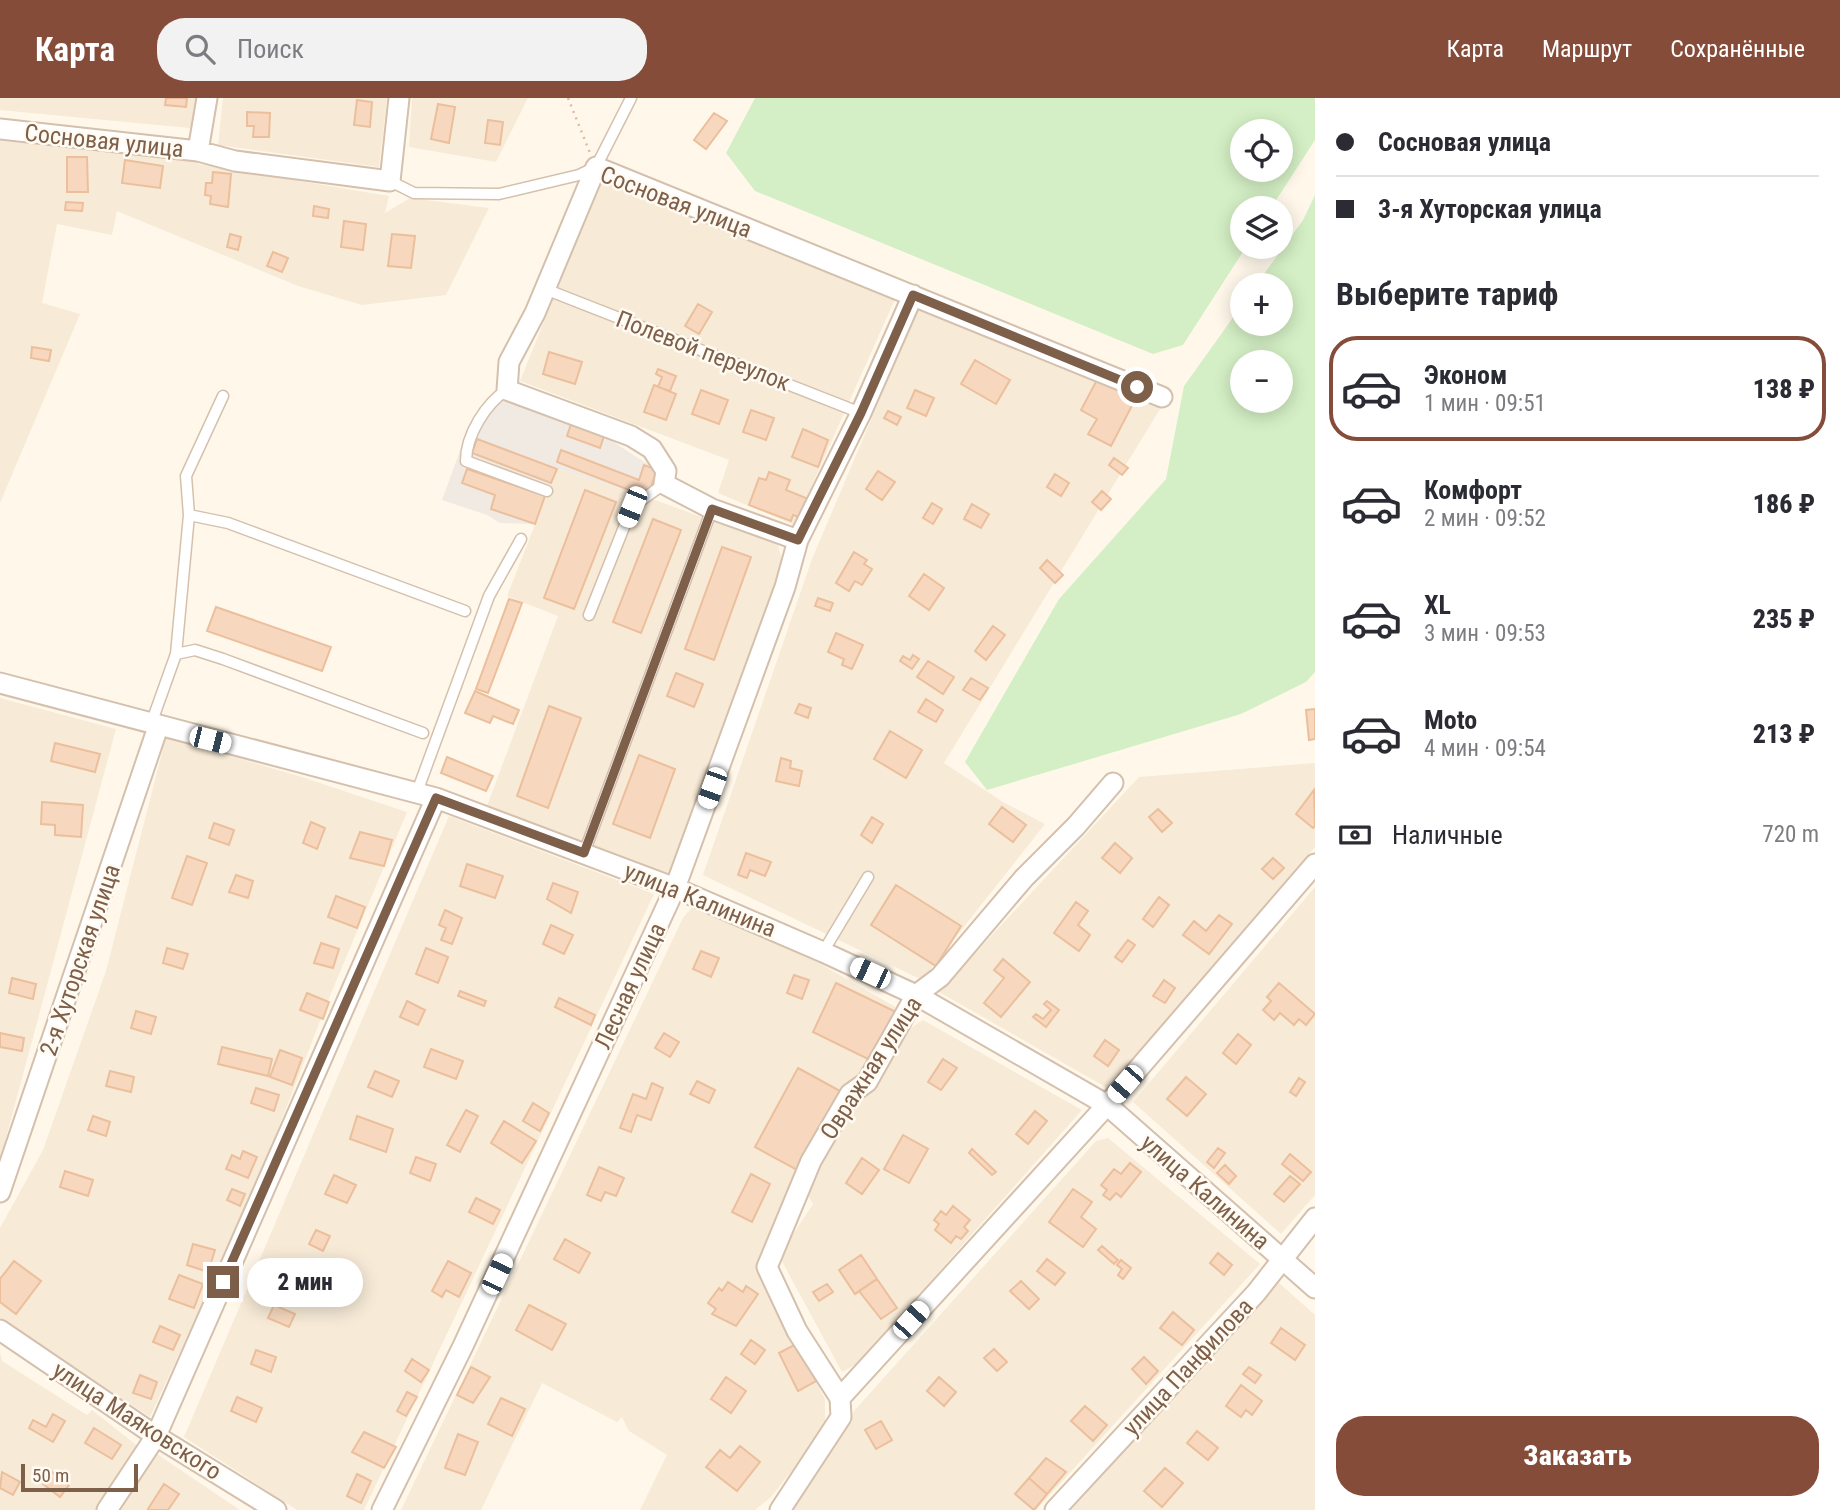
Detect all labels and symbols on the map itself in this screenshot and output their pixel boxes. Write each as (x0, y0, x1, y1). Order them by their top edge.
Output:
street label: Сосновая улица (23, 119, 185, 163)
street label: Сосновая улица (596, 160, 756, 244)
street label: Полевой переулок (612, 305, 794, 397)
route start (1121, 371, 1153, 403)
car (615, 484, 650, 530)
car (188, 725, 233, 755)
car (695, 765, 730, 811)
street label: улица Калинина (620, 857, 780, 943)
street label: 2-я Хуторская улица (34, 861, 126, 1059)
street label: Лесная улица (589, 918, 671, 1054)
car (847, 955, 894, 991)
street label: Овражная улица (814, 991, 928, 1145)
car (1104, 1061, 1147, 1107)
street label: улица Калинина (1135, 1129, 1275, 1255)
car (479, 1251, 516, 1297)
callout: 2 мин (248, 1258, 363, 1306)
route end (207, 1266, 239, 1298)
street label: улица Панфилова (1117, 1293, 1259, 1441)
car (890, 1297, 933, 1343)
street label: улица Маяковского (47, 1356, 227, 1486)
scale bar (21, 1461, 138, 1493)

